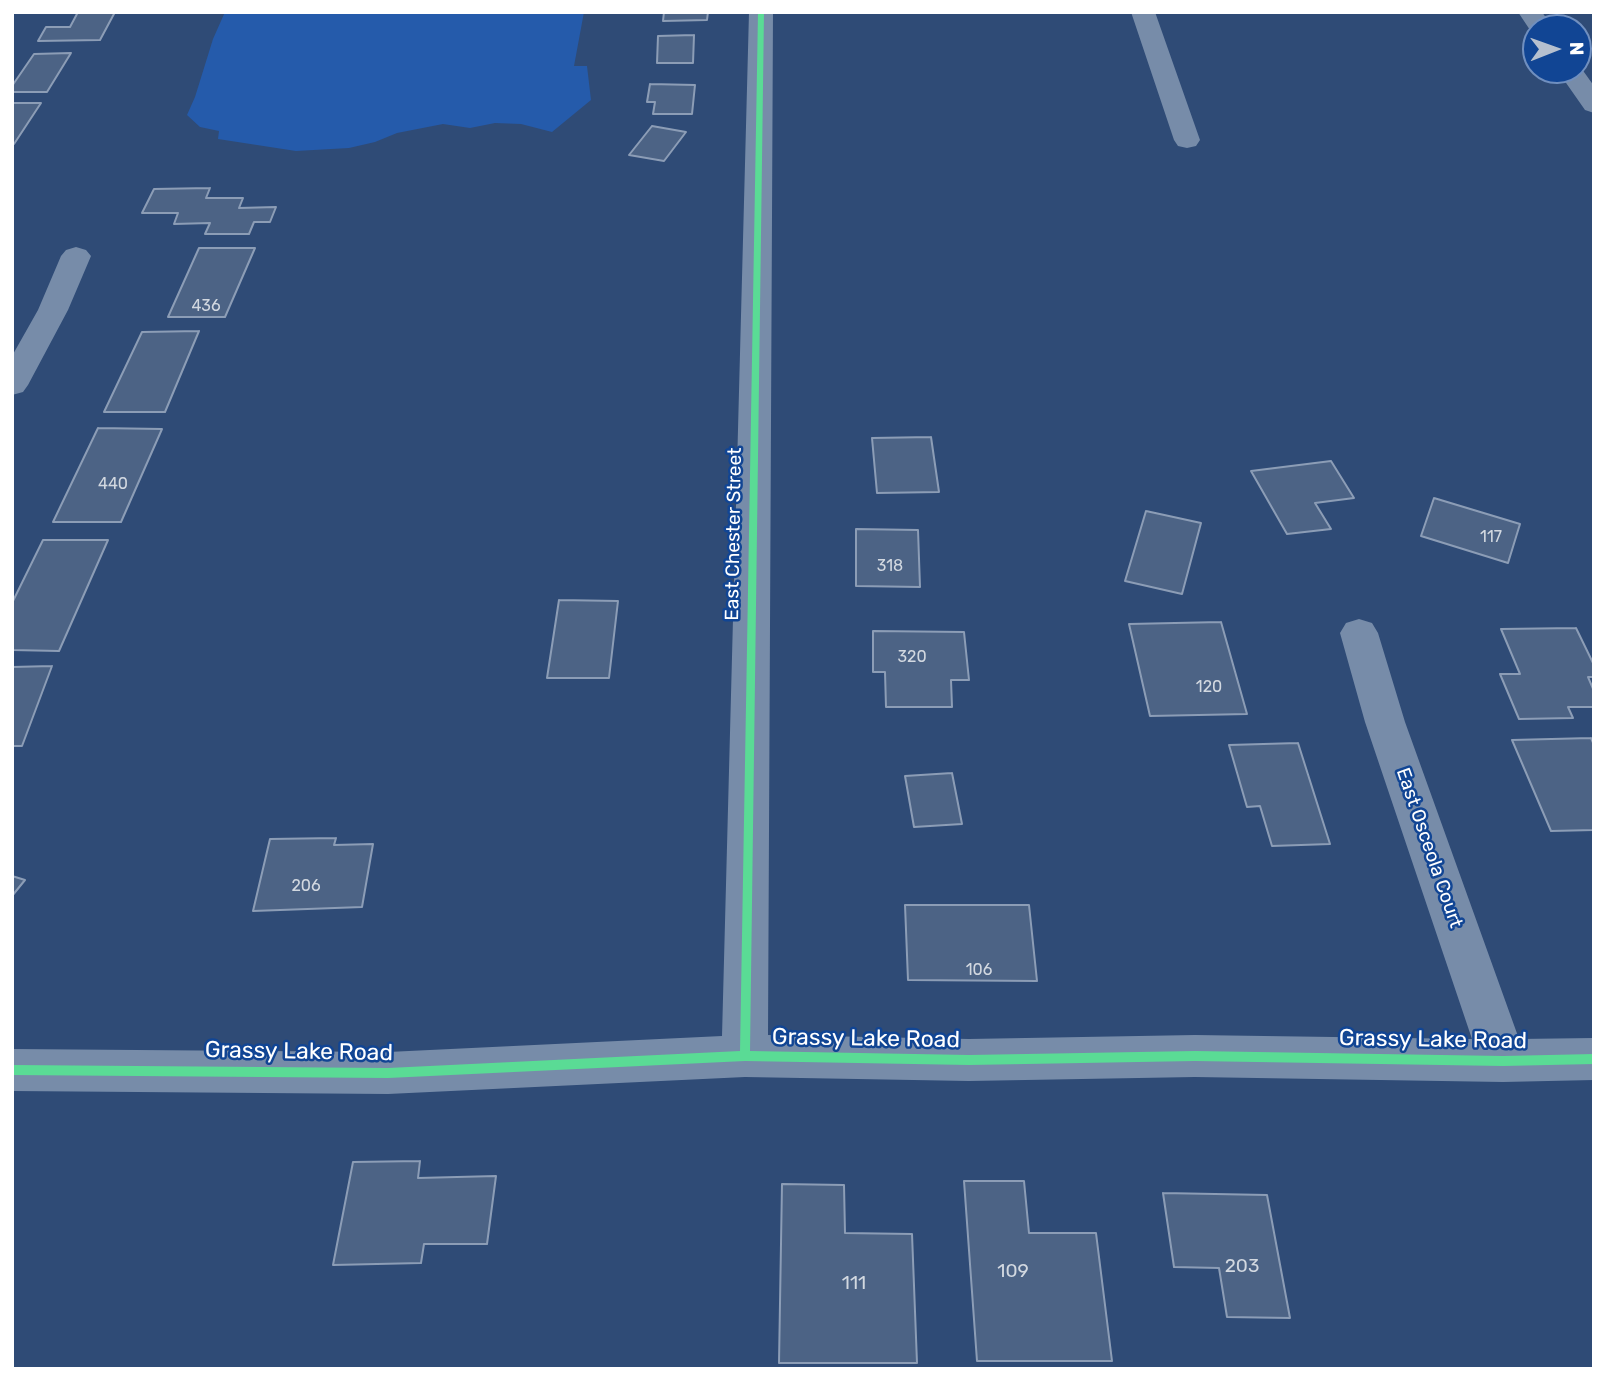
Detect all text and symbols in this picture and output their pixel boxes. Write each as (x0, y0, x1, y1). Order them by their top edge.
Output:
north arrow (1522, 14, 1592, 84)
text: N (1565, 42, 1588, 56)
house number: 436 (191, 296, 221, 316)
street label: East Chester Street (721, 447, 747, 621)
house number: 440 (98, 474, 128, 494)
house number: 117 (1480, 527, 1502, 547)
house number: 318 (877, 556, 903, 576)
house number: 320 (897, 647, 927, 667)
house number: 120 (1196, 677, 1222, 697)
street label: East Osceola Court (1391, 765, 1467, 931)
house number: 206 (291, 876, 321, 896)
house number: 106 (966, 960, 992, 980)
street label: Grassy Lake Road (772, 1024, 960, 1054)
street label: Grassy Lake Road (1339, 1025, 1527, 1055)
street label: Grassy Lake Road (205, 1037, 393, 1067)
house number: 203 (1225, 1256, 1259, 1278)
house number: 109 (997, 1261, 1029, 1283)
house number: 111 (842, 1273, 866, 1295)

